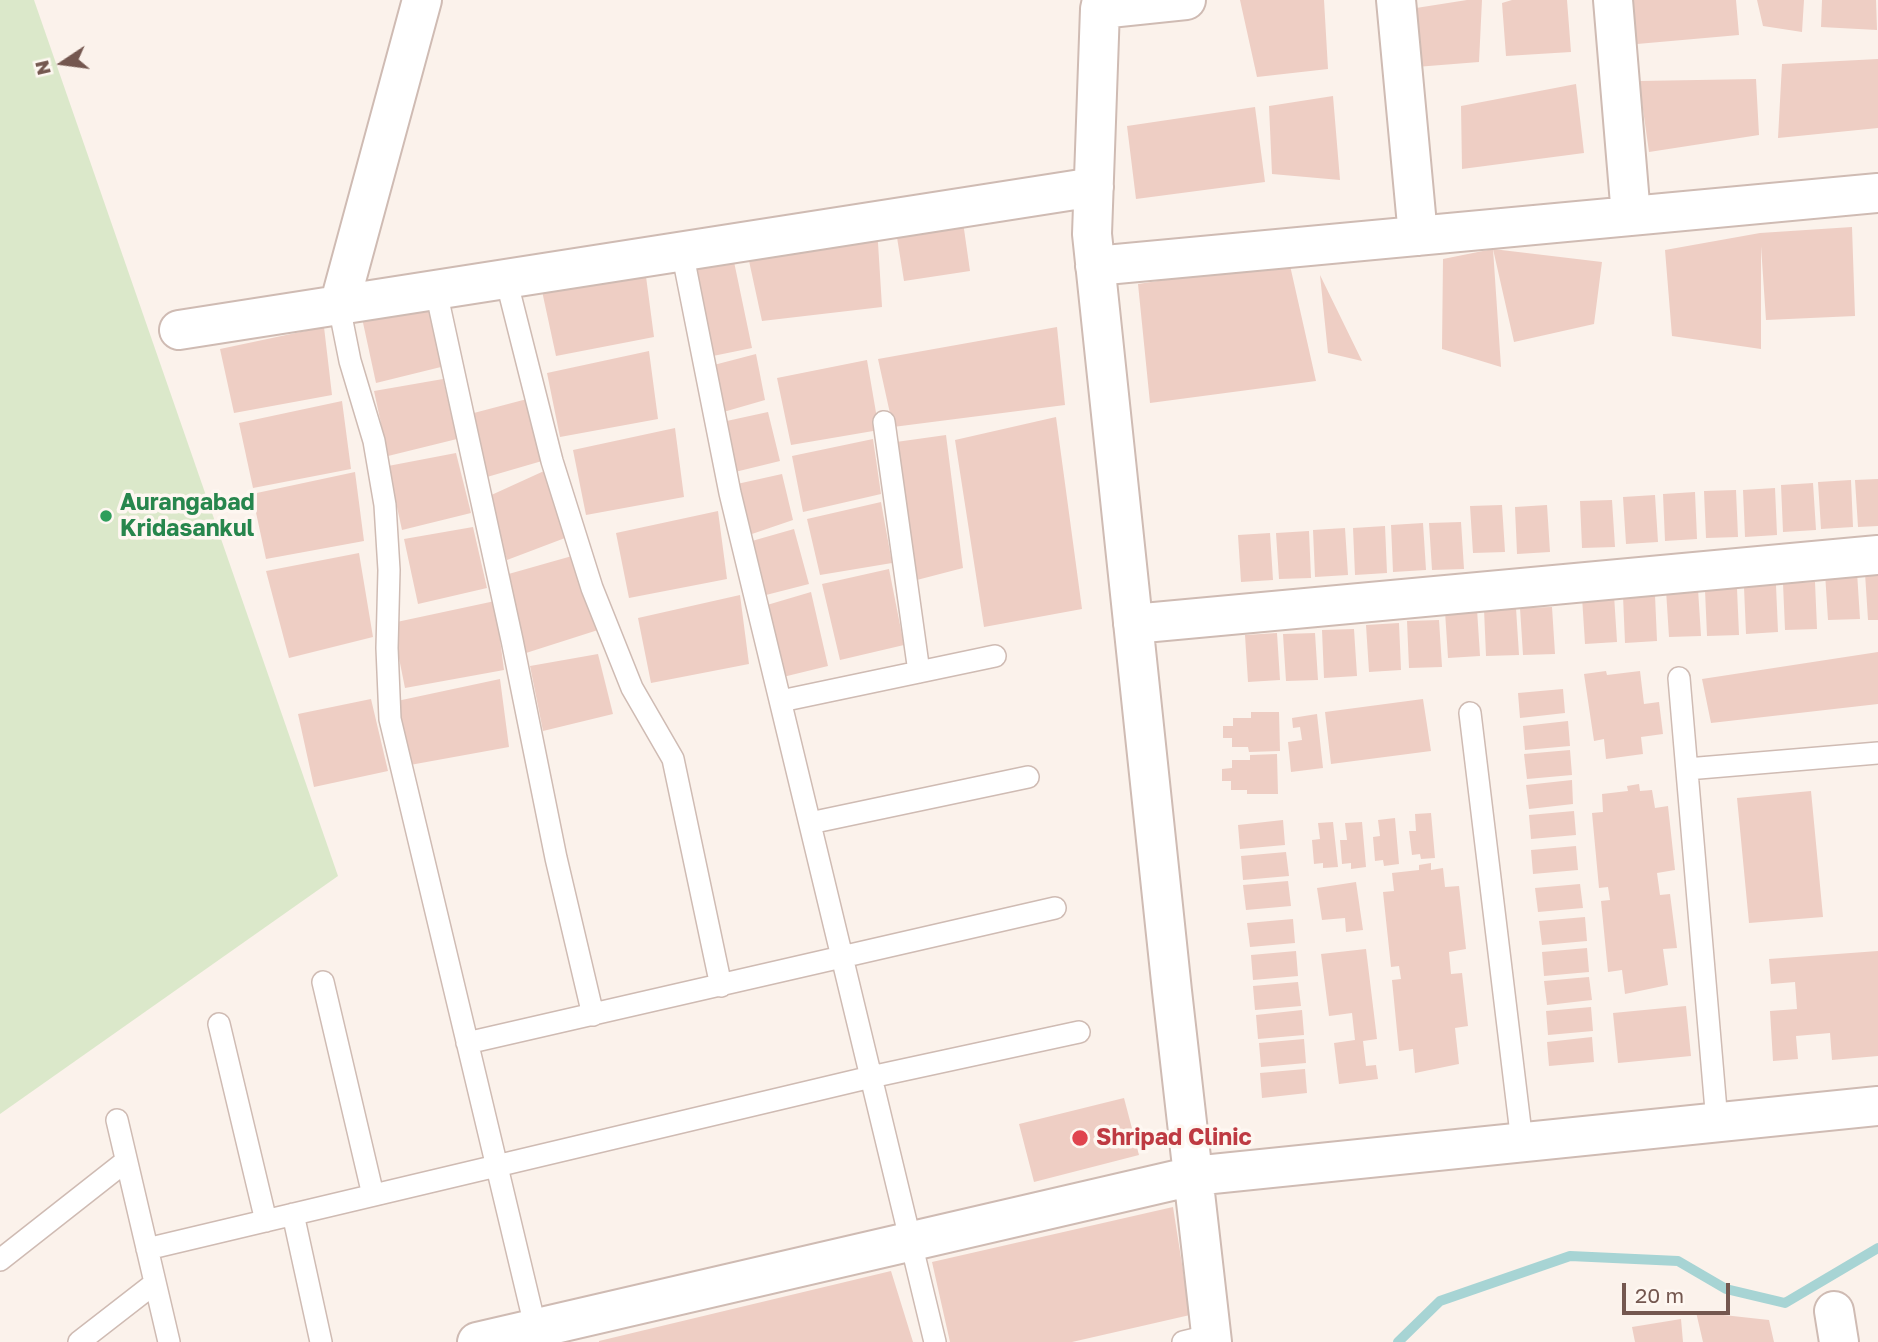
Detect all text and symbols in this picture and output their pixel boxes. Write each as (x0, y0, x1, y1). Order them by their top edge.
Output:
north arrow (28, 28, 98, 98)
text: N (29, 58, 55, 77)
place label: Aurangabad Kridasankul (120, 489, 255, 543)
marker: Aurangabad Kridasankul (98, 508, 114, 524)
place label: Shripad Clinic (1096, 1124, 1252, 1152)
marker: Shripad Clinic (1070, 1128, 1090, 1148)
scale bar (1626, 1268, 1734, 1312)
text: 20 m (1635, 1282, 1684, 1308)

